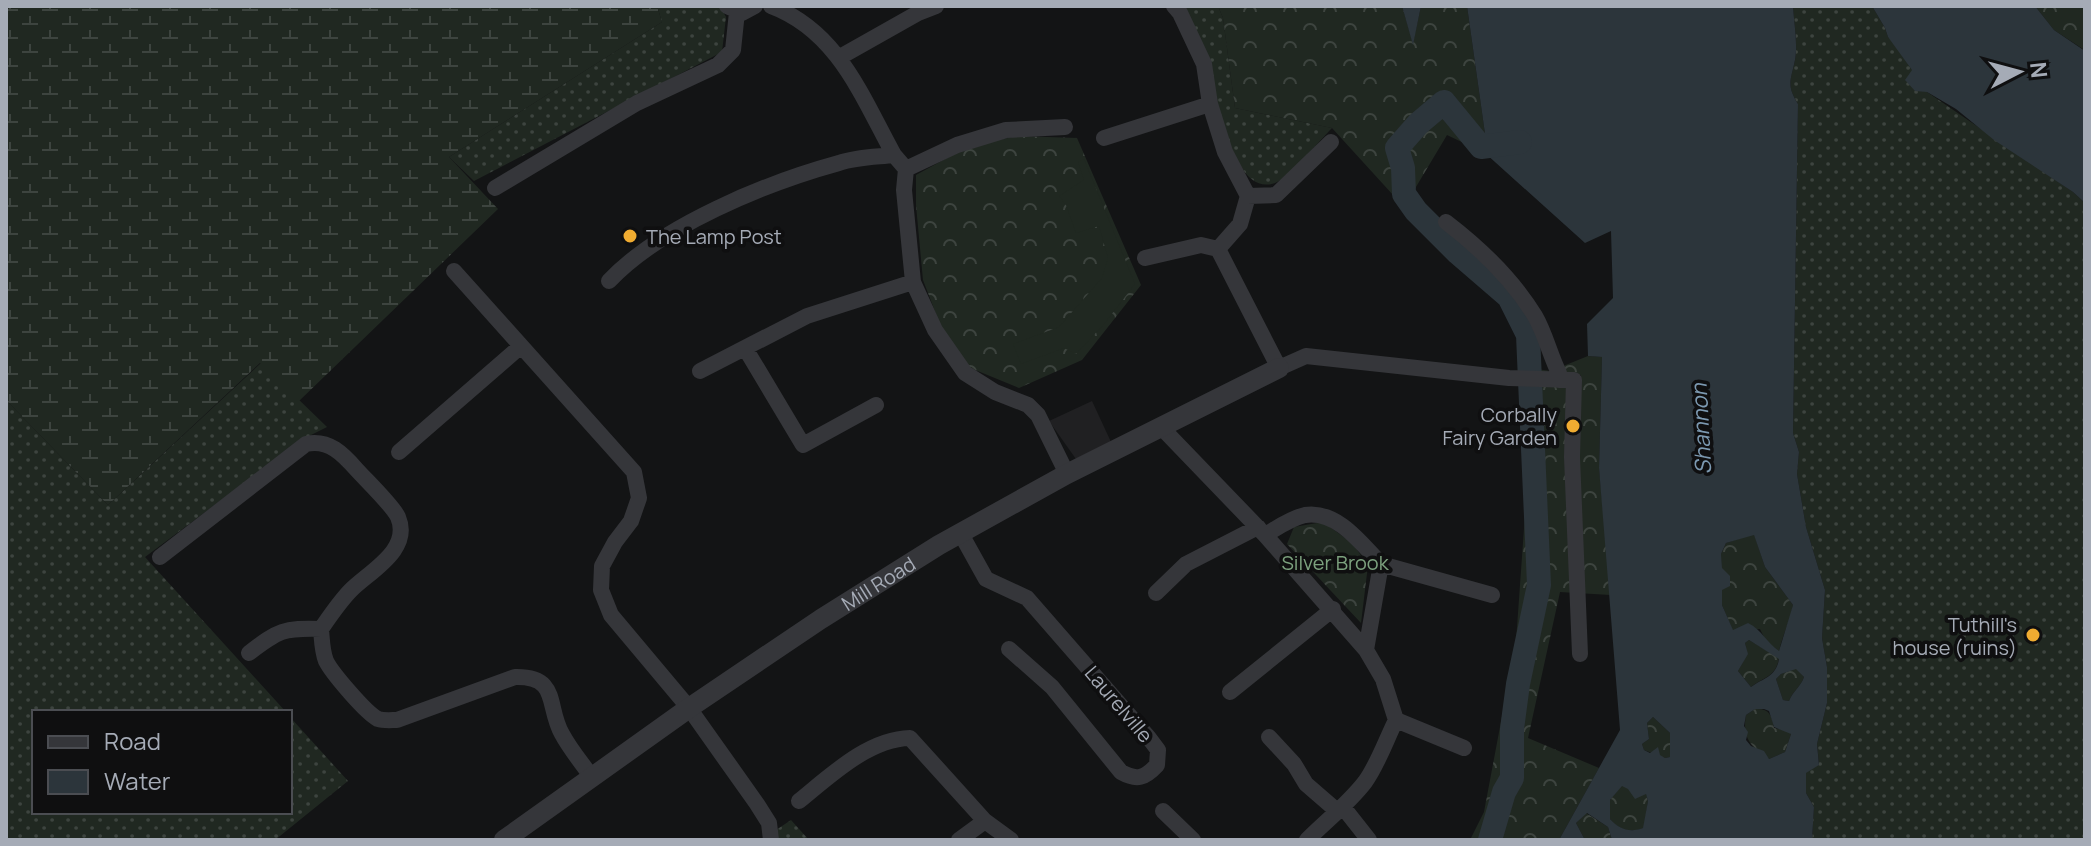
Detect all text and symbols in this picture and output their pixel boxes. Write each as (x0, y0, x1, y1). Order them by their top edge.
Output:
north arrow (1979, 32, 2059, 112)
text: N (2023, 60, 2055, 79)
place label: The Lamp Post (646, 223, 782, 250)
marker: The Lamp Post (621, 227, 639, 245)
water label: Shannon (1684, 382, 1718, 475)
place label: Corbally Fairy Garden (1443, 401, 1557, 451)
marker: Corbally Fairy Garden (1564, 417, 1582, 435)
park label: Silver Brook (1281, 549, 1390, 576)
street label: Mill Road (836, 550, 920, 616)
place label: Tuthill's house (ruins) (1893, 611, 2017, 661)
marker: Tuthill's house (ruins) (2024, 626, 2042, 644)
street label: Laurelville (1079, 660, 1159, 748)
legend (32, 710, 292, 814)
text: Road (104, 724, 161, 757)
text: Water (104, 764, 171, 797)

